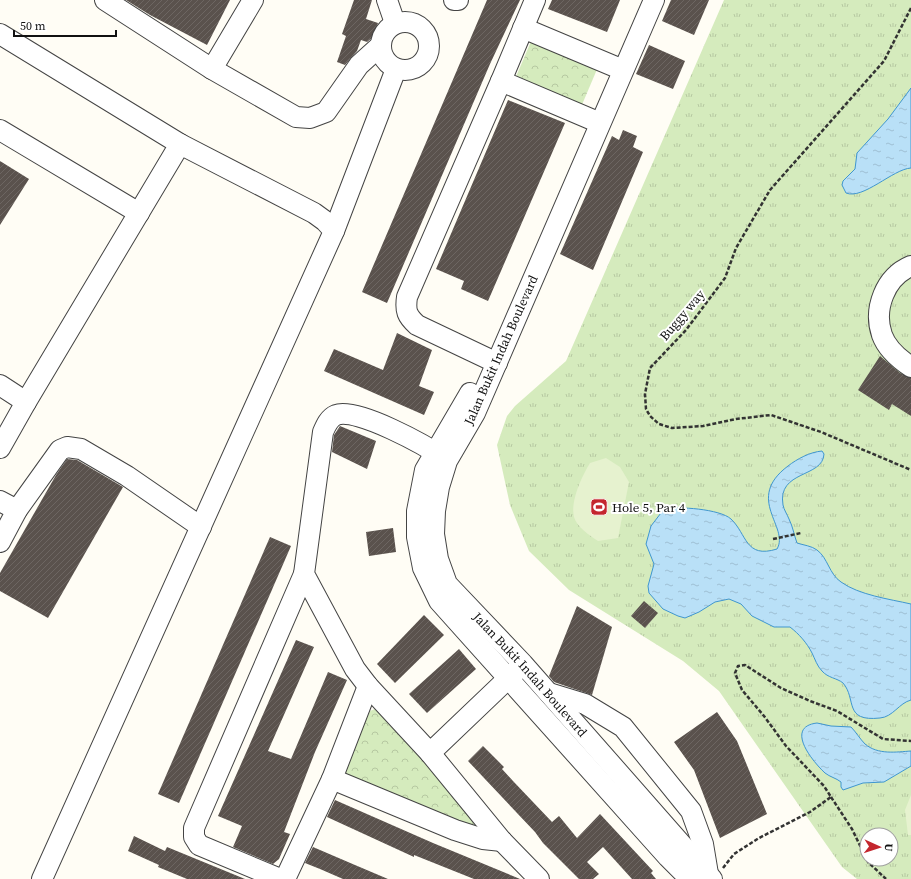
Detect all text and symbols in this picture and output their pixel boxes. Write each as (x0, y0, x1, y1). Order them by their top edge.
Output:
scale bar (14, 12, 116, 38)
text: 50 m (20, 18, 46, 34)
street label: Jalan Bukit Indah Boulevard (460, 272, 542, 428)
street label: Buggy way (656, 286, 708, 344)
sports icon: Hole 5, Par 4 (589, 497, 609, 517)
place label: Hole 5, Par 4 (612, 499, 686, 516)
street label: Jalan Bukit Indah Boulevard (469, 608, 592, 740)
north arrow (859, 827, 899, 867)
text: U (881, 843, 896, 852)

